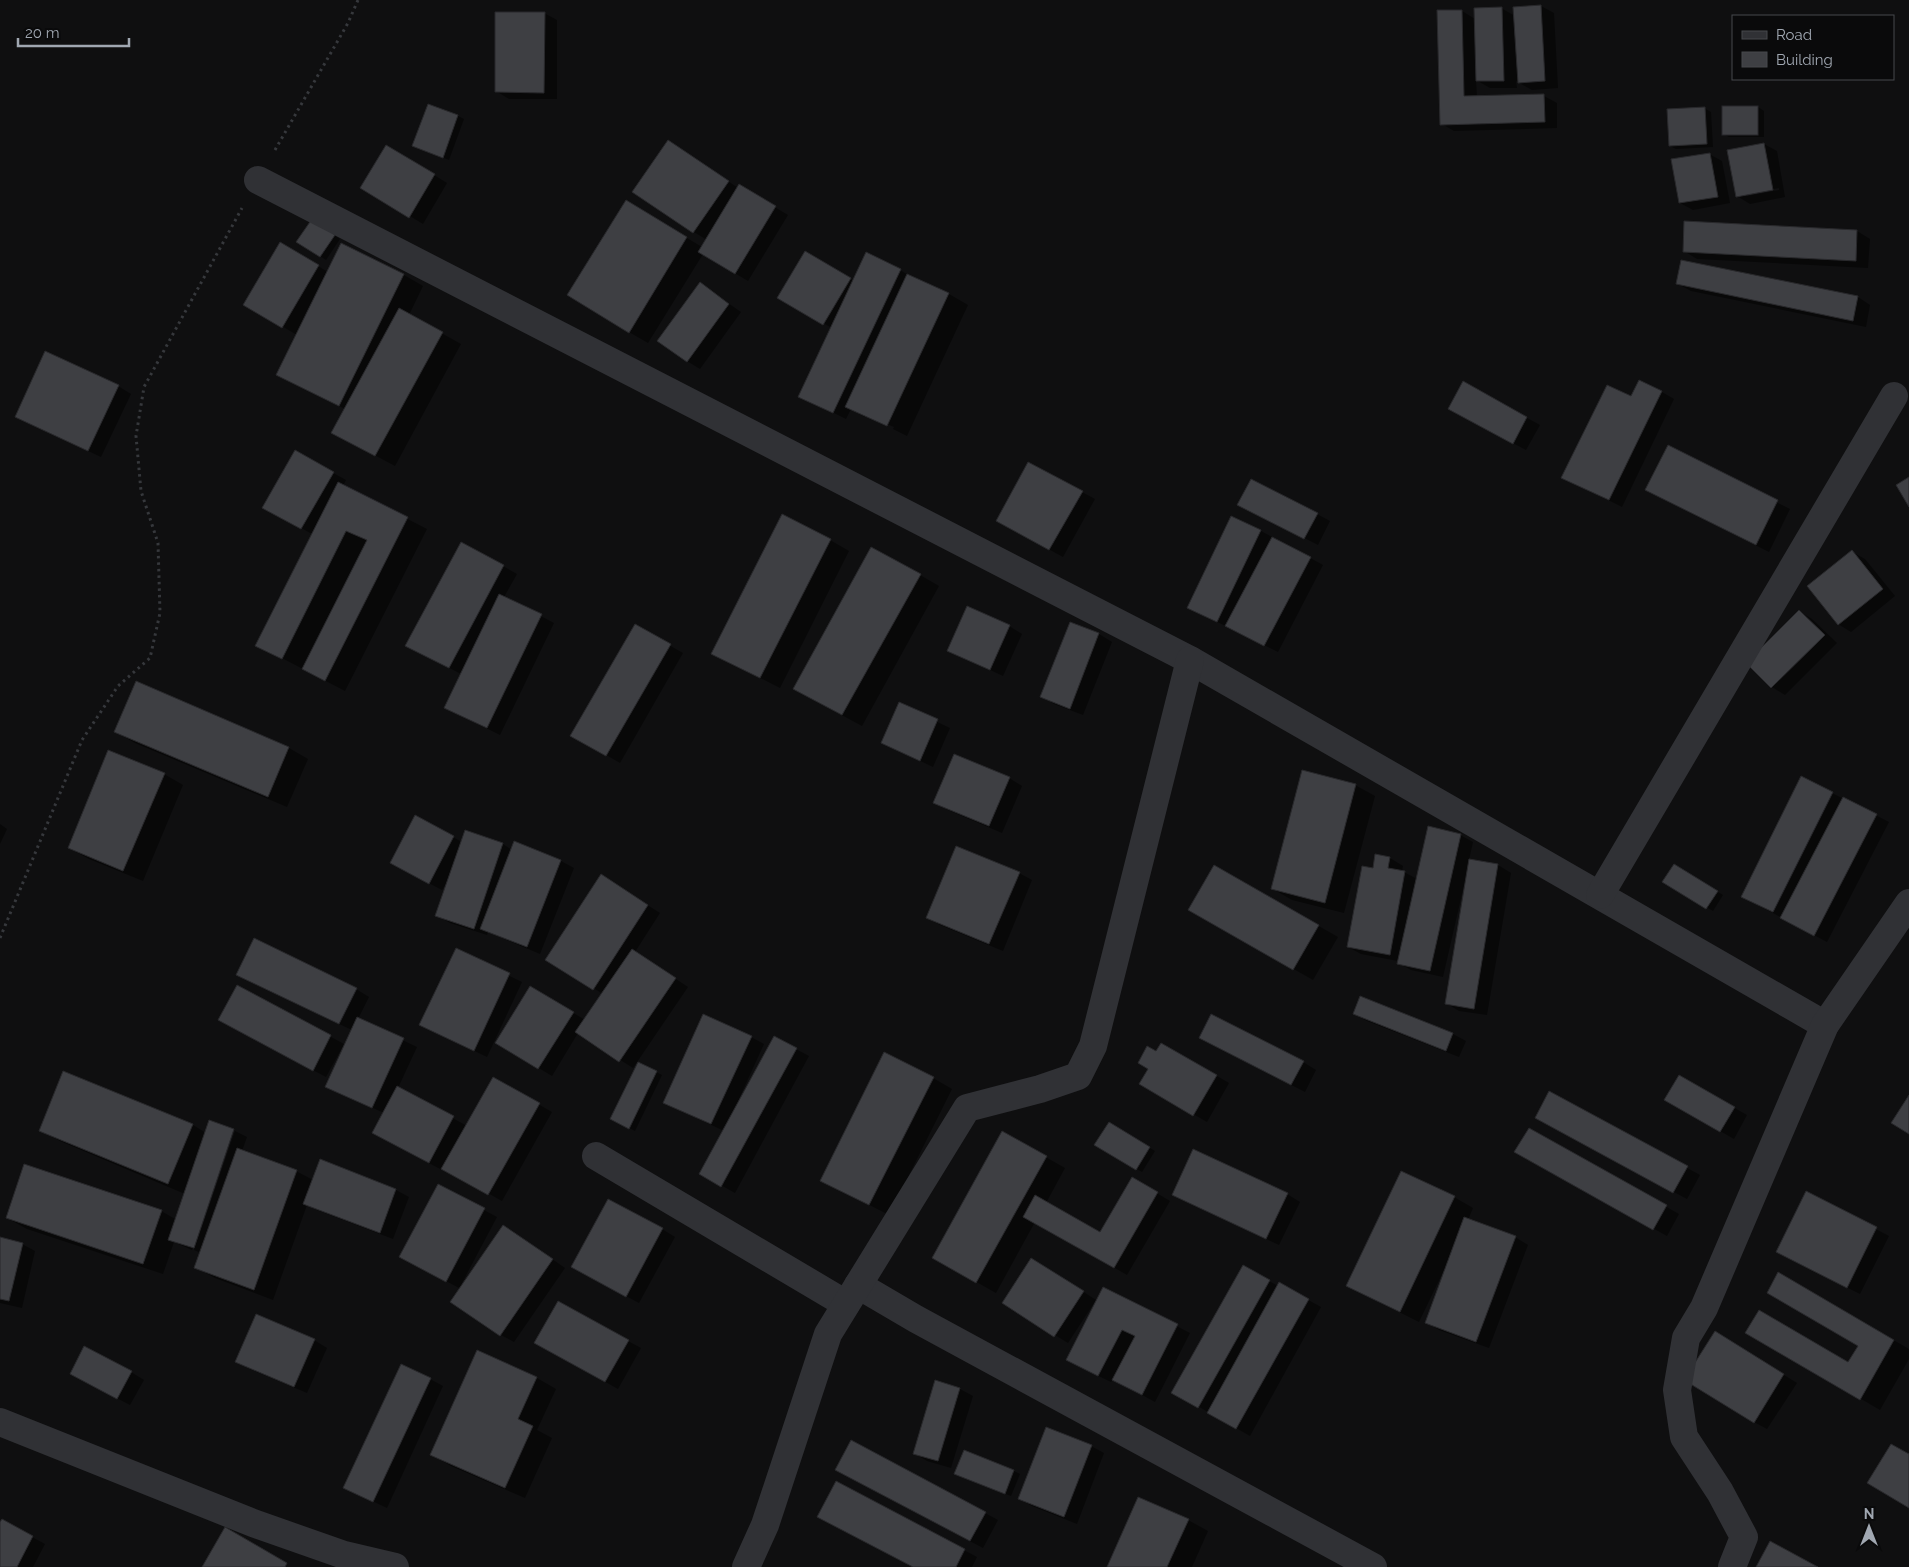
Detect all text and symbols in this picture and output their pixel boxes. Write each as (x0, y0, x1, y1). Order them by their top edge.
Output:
scale bar (18, 15, 129, 47)
legend (1732, 15, 1894, 80)
text: 20 m (25, 24, 60, 42)
text: Road (1776, 26, 1812, 44)
text: Building (1776, 51, 1833, 69)
north arrow (1844, 1502, 1894, 1552)
text: N (1864, 1506, 1874, 1522)

